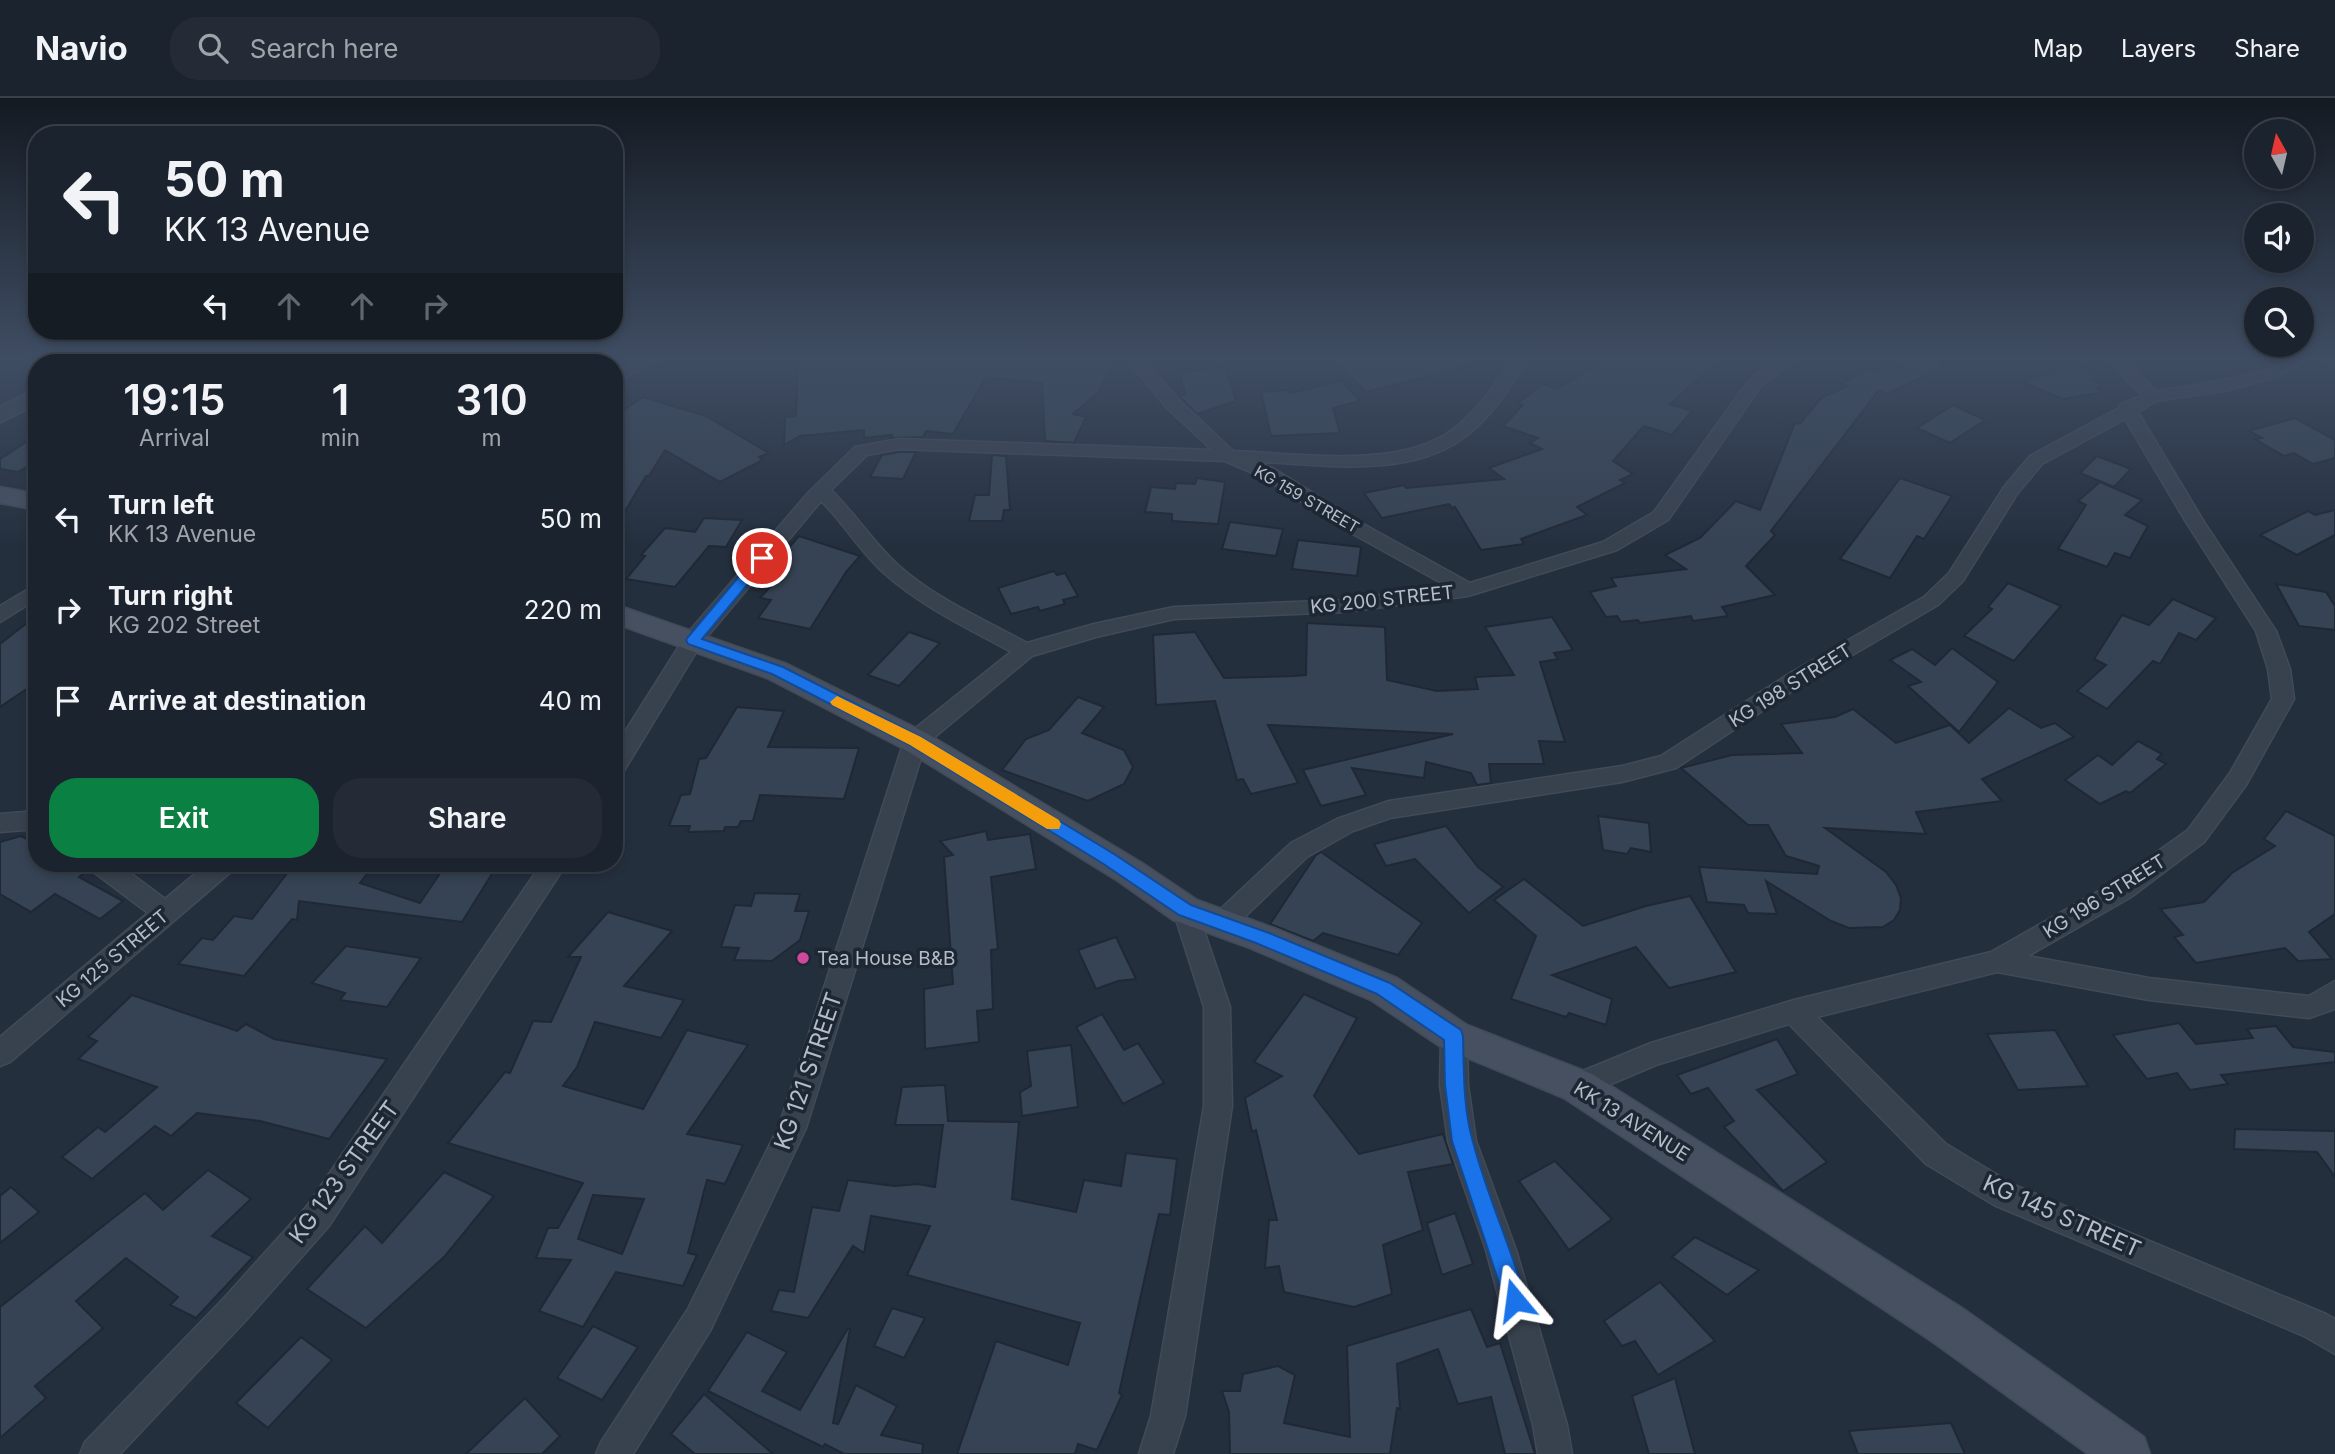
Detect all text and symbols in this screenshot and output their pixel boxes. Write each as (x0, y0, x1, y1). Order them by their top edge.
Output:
search box (170, 17, 660, 80)
text: Navio (35, 28, 128, 68)
icon: search (194, 29, 232, 67)
text: Search here (250, 33, 398, 64)
text: Map (2033, 34, 2083, 63)
text: Layers (2121, 34, 2196, 63)
text: Share (2234, 34, 2300, 63)
north arrow (2244, 119, 2314, 189)
map controls (2244, 119, 2314, 357)
text: 50 m (164, 150, 285, 209)
icon: left (49, 154, 140, 245)
button: sound (2244, 203, 2314, 273)
text: KK 13 Avenue (164, 210, 370, 249)
icon: left (197, 287, 235, 325)
icon: ahead (270, 287, 308, 325)
icon: ahead (343, 287, 381, 325)
icon: right (416, 287, 454, 325)
button: search (2244, 287, 2314, 357)
text: 19:15 (123, 374, 226, 425)
text: 1 (332, 374, 349, 425)
text: 310 (455, 374, 528, 425)
text: Arrival (139, 424, 210, 452)
text: min (321, 424, 360, 452)
text: m (481, 424, 502, 452)
street label: KG 159 STREET (1251, 461, 1363, 537)
text: Turn left (108, 489, 214, 520)
icon: left (49, 500, 87, 538)
text: 50 m (540, 503, 602, 534)
text: KK 13 Avenue (108, 520, 256, 548)
pin (732, 528, 792, 588)
icon: arrive (743, 539, 781, 577)
text: Turn right (108, 580, 233, 611)
street label: KG 200 STREET (1309, 581, 1455, 618)
icon: right (49, 591, 87, 629)
text: 220 m (524, 594, 602, 625)
text: KG 202 Street (108, 611, 260, 639)
street label: KG 198 STREET (1725, 639, 1856, 732)
icon: arrive (49, 682, 87, 720)
text: Arrive at destination (108, 685, 367, 716)
text: 40 m (539, 685, 602, 716)
button: Exit (49, 778, 319, 858)
button: Share (333, 778, 602, 858)
street label: KG 196 STREET (2039, 850, 2170, 943)
street label: KG 125 STREET (51, 905, 173, 1012)
place label: Tea House B&B (817, 947, 955, 970)
marker: Tea House B&B (795, 950, 811, 966)
street label: KG 121 STREET (768, 989, 848, 1153)
street label: KK 13 AVENUE (1570, 1077, 1694, 1166)
street label: KG 123 STREET (283, 1095, 405, 1249)
street label: KG 145 STREET (1979, 1169, 2145, 1263)
position arrow (1478, 1263, 1552, 1337)

